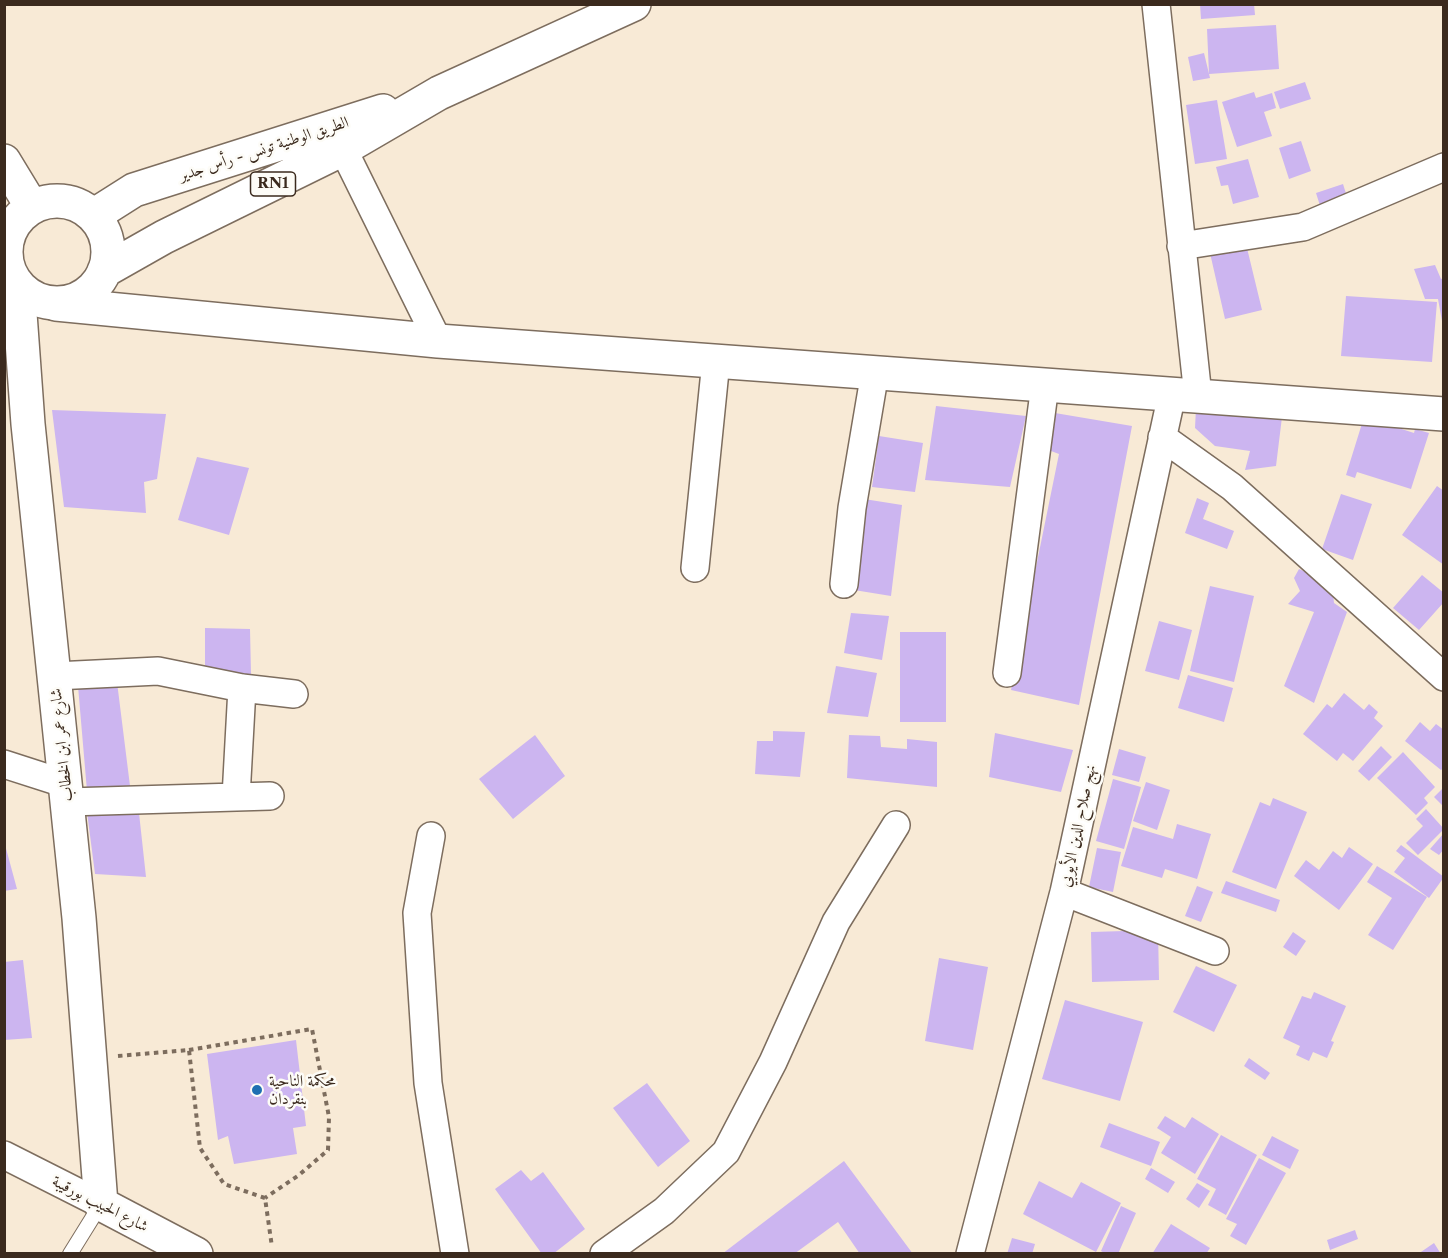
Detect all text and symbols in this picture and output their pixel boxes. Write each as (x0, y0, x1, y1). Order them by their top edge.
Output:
street label: الطريق الوطنية تونس - رأس جدير (177, 113, 351, 185)
road number: RN1 (250, 172, 296, 196)
street label: شارع عمر ابن الخطاب (47, 687, 77, 803)
street label: نهج صلاح الدين الأيوبي (1056, 763, 1100, 889)
place label: محكمة الناحية بنقردان (269, 1071, 336, 1109)
marker: محكمة الناحية بنقردان (250, 1083, 264, 1097)
street label: شارع الحبيب بورقيبة (49, 1172, 151, 1236)

